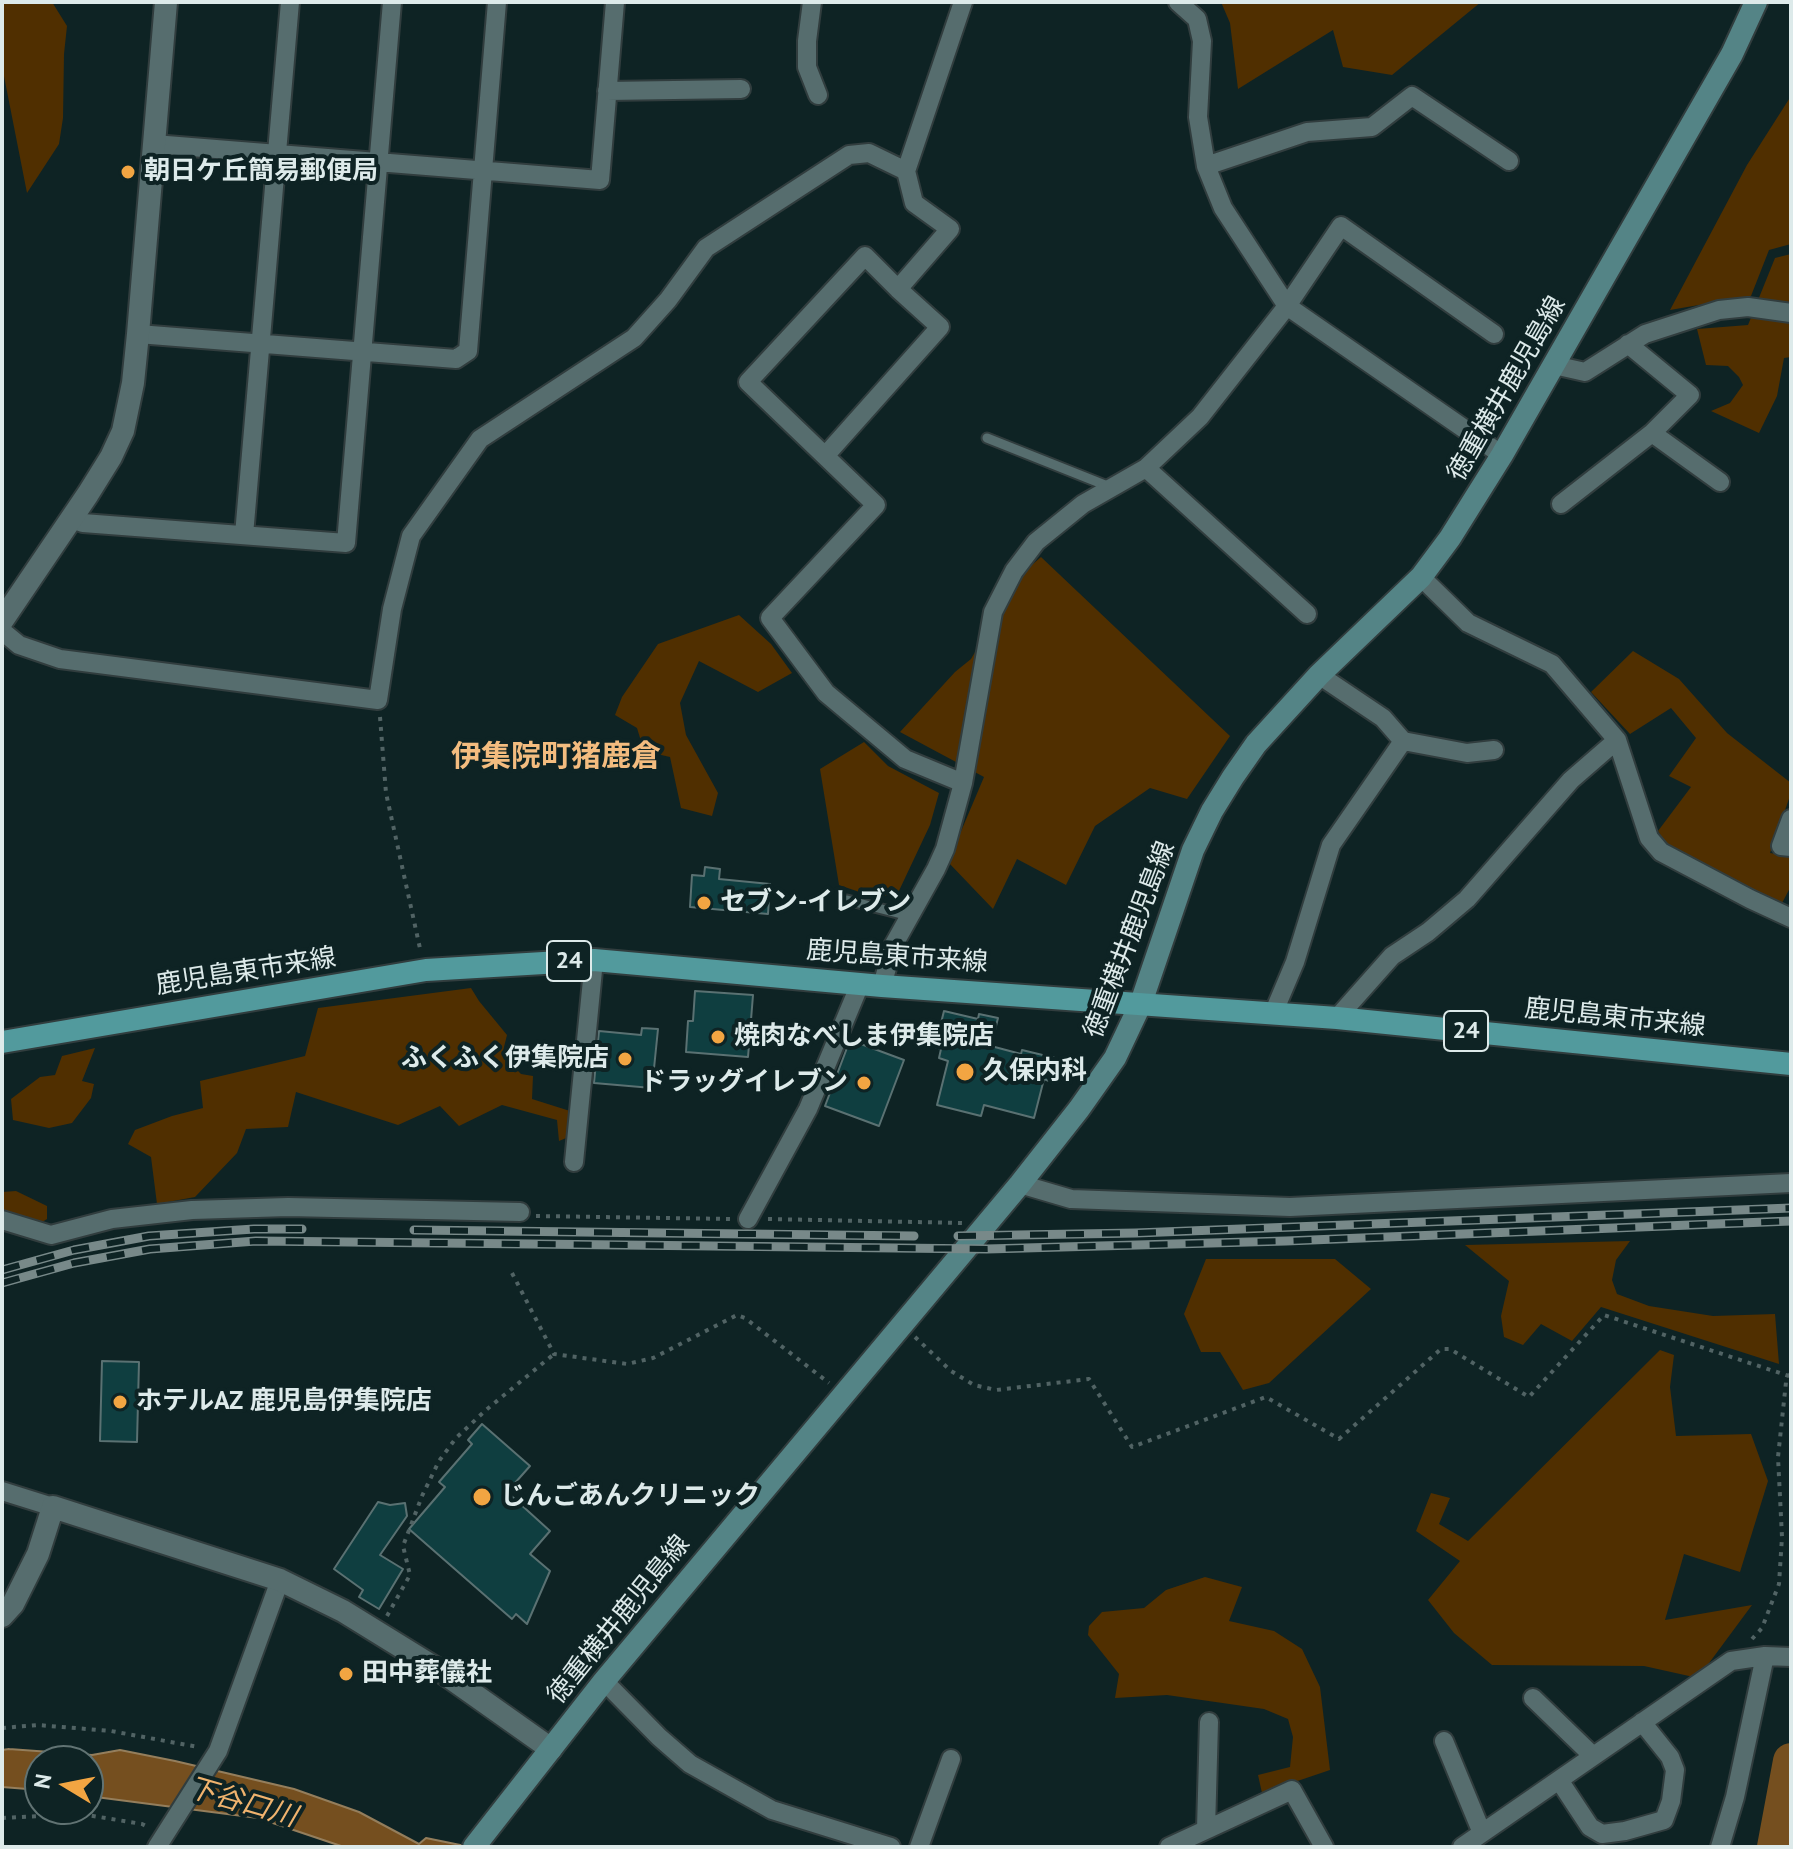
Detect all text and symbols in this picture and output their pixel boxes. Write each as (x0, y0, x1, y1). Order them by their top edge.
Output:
place label: 朝日ケ丘簡易郵便局 (144, 156, 378, 188)
marker: 朝日ケ丘簡易郵便局 (119, 163, 137, 181)
street label: 徳重横井鹿児島線 (1441, 291, 1573, 487)
district label: 伊集院町猪鹿倉 (451, 739, 661, 775)
street label: 徳重横井鹿児島線 (1078, 837, 1182, 1043)
place label: セブン-イレブン (720, 887, 911, 919)
marker: セブン-イレブン (695, 894, 713, 912)
street label: 鹿児島東市来線 (805, 935, 989, 979)
road number: 24 (547, 941, 591, 981)
street label: 鹿児島東市来線 (154, 942, 338, 1002)
street label: 鹿児島東市来線 (1523, 993, 1707, 1043)
road number: 24 (1444, 1011, 1488, 1051)
place label: 焼肉なべしま伊集院店 (734, 1021, 994, 1053)
marker: 焼肉なべしま伊集院店 (709, 1028, 727, 1046)
place label: ふくふく伊集院店 (401, 1043, 609, 1075)
marker: ふくふく伊集院店 (616, 1050, 634, 1068)
place label: 久保内科 (983, 1056, 1087, 1088)
marker: 久保内科 (954, 1061, 976, 1083)
place label: ドラッグイレブン (640, 1067, 848, 1099)
marker: ドラッグイレブン (855, 1074, 873, 1092)
place label: ホテルAZ 鹿児島伊集院店 (136, 1386, 432, 1418)
marker: ホテルAZ 鹿児島伊集院店 (111, 1393, 129, 1411)
place label: じんごあんクリニック (500, 1481, 760, 1513)
marker: じんごあんクリニック (471, 1486, 493, 1508)
street label: 徳重横井鹿児島線 (541, 1529, 697, 1711)
place label: 田中葬儀社 (362, 1658, 492, 1690)
marker: 田中葬儀社 (337, 1665, 355, 1683)
north arrow (24, 1745, 104, 1825)
water label: 下谷口川 (184, 1771, 300, 1835)
text: N (27, 1772, 57, 1791)

